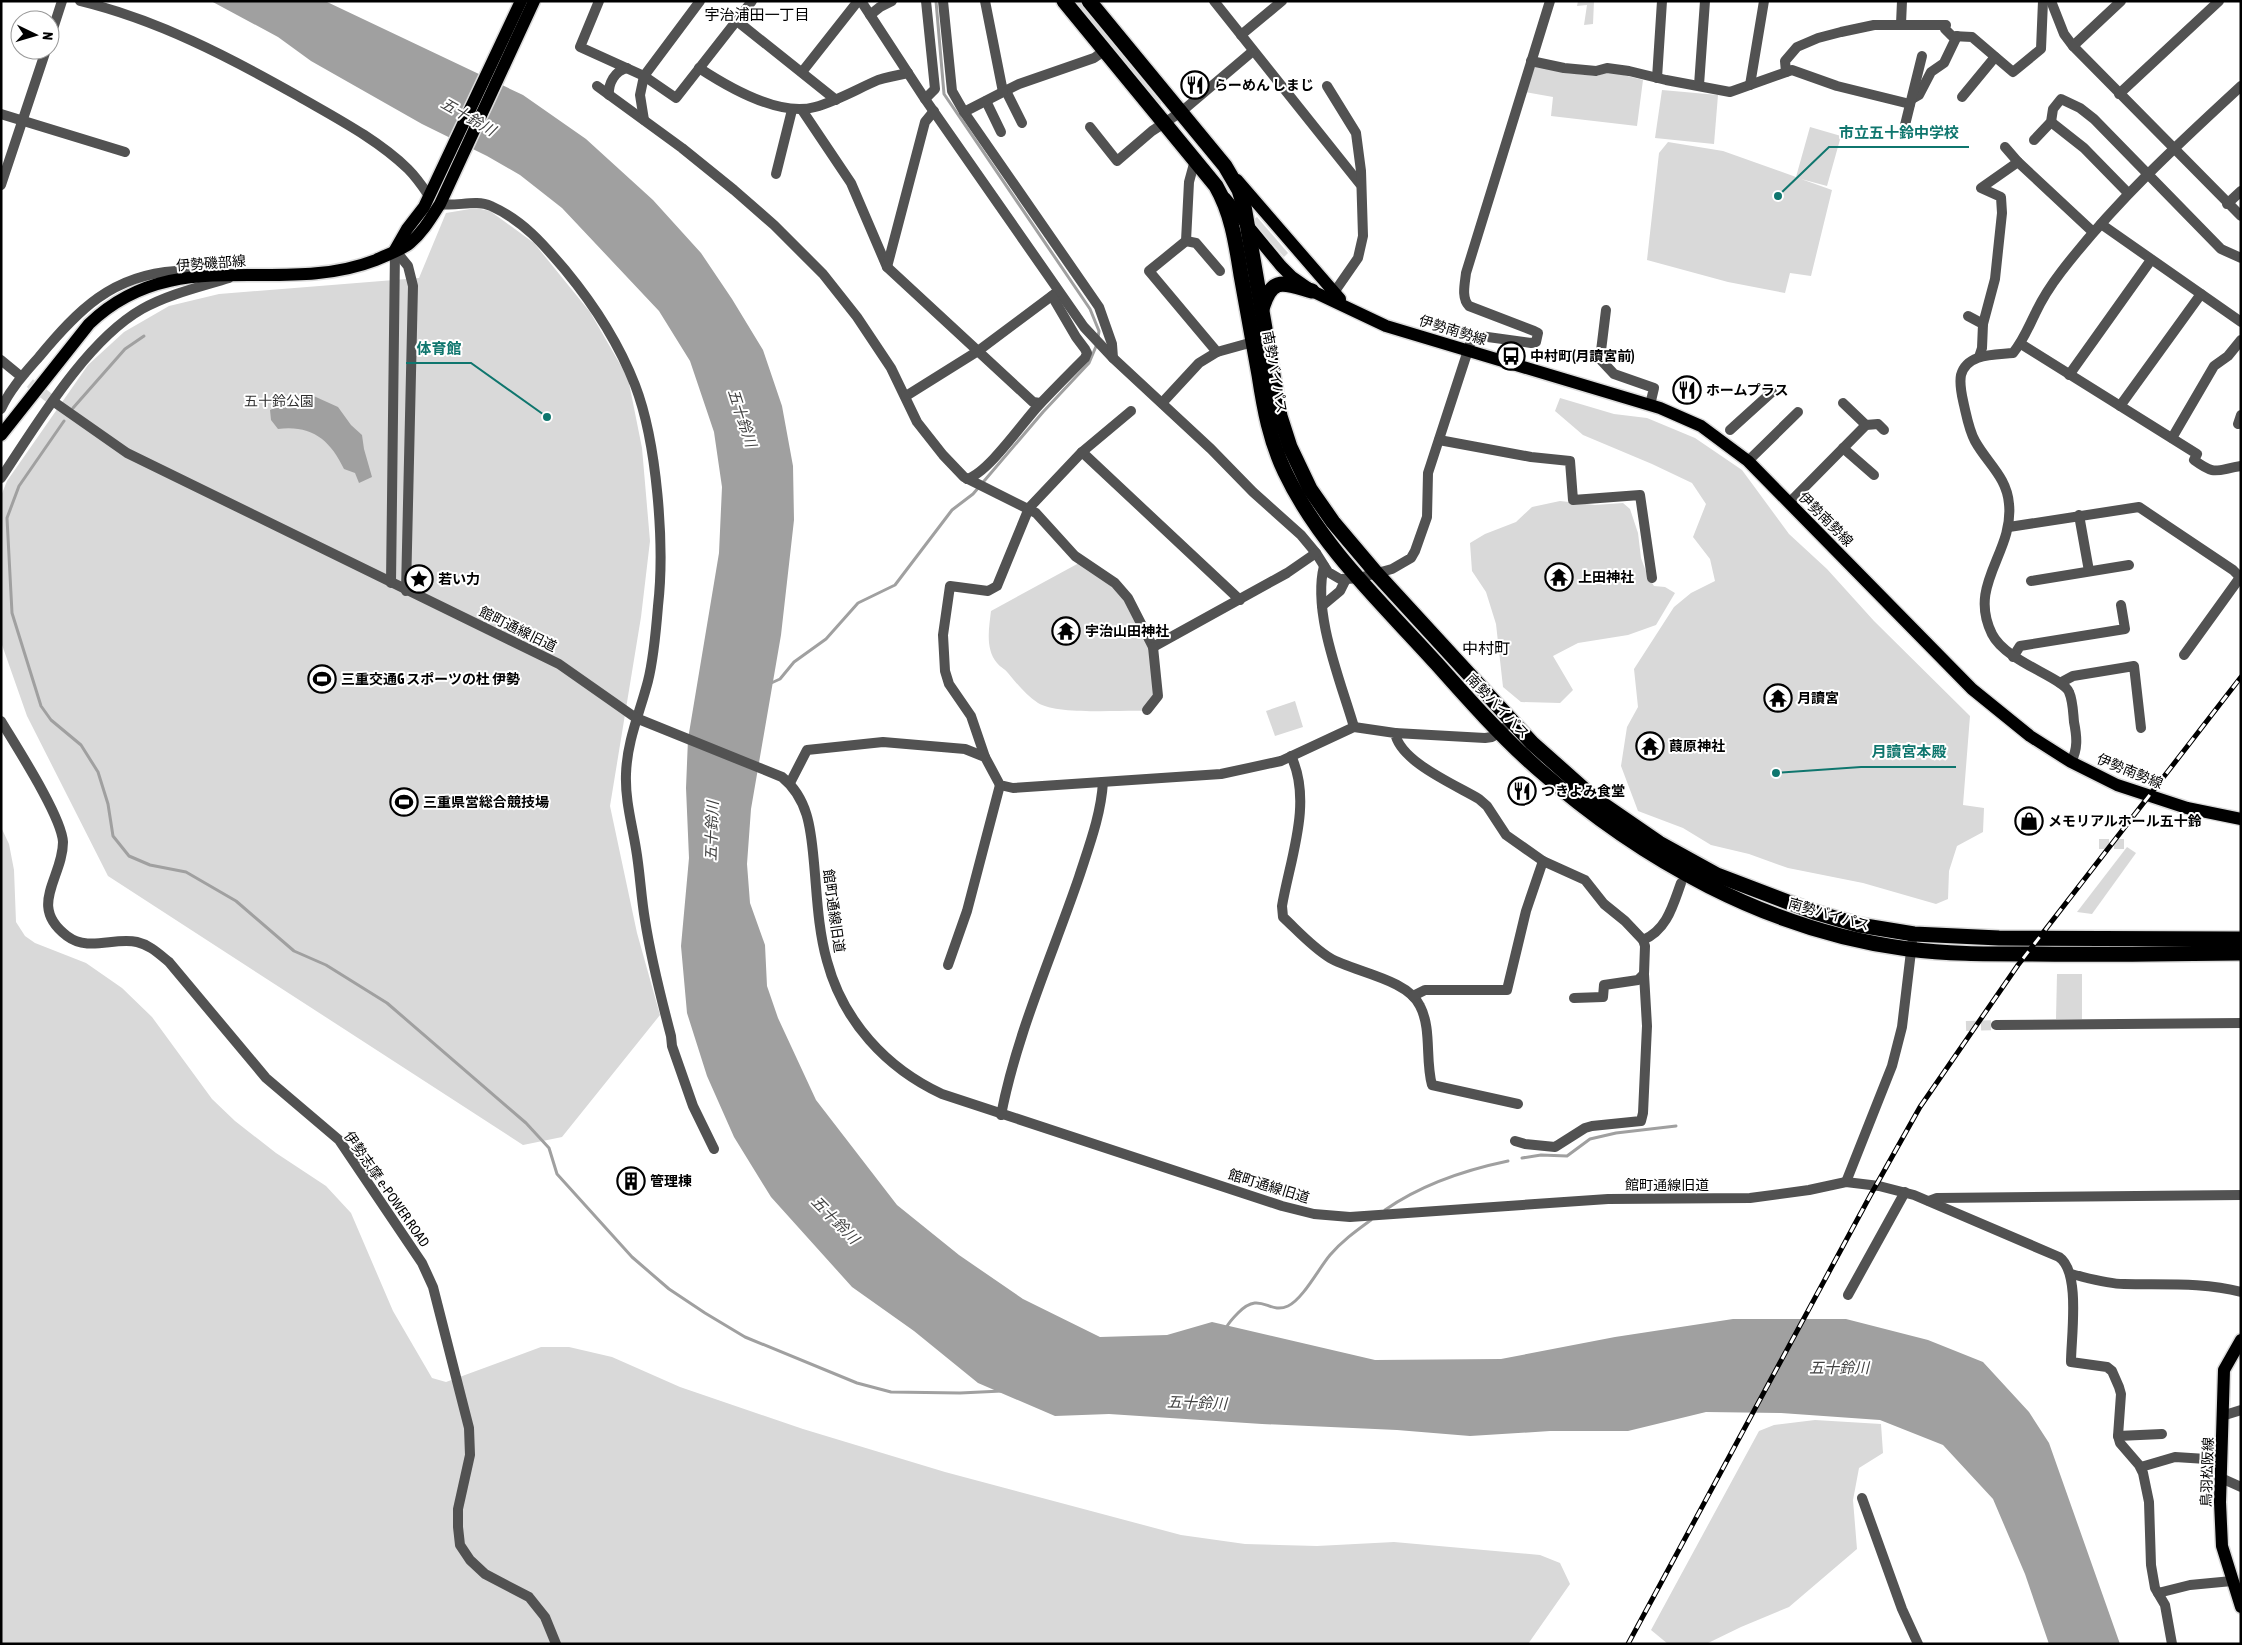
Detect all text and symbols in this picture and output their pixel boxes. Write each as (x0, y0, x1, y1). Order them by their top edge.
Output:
district label: 宇治浦田一丁目 (704, 6, 810, 23)
north arrow (10, 10, 60, 60)
text: N (40, 31, 56, 41)
restaurant icon: らーめん しまじ (1180, 70, 1210, 100)
place label: らーめん しまじ (1214, 77, 1314, 93)
water label: 五十鈴川 (438, 94, 500, 140)
callout: 市立五十鈴中学校 (1829, 117, 1969, 147)
text: 市立五十鈴中学校 (1839, 124, 1959, 141)
street label: 伊勢磯部線 (176, 253, 246, 273)
street label: 伊勢南勢線 (1417, 312, 1489, 348)
street label: 南勢バイパス (1260, 329, 1290, 415)
callout: 体育館 (406, 333, 471, 363)
text: 体育館 (416, 340, 462, 357)
bus stop icon: 中村町(月讀宮前) (1496, 341, 1526, 371)
place label: 中村町(月讀宮前) (1530, 348, 1635, 364)
restaurant icon: ホームプラス (1672, 375, 1702, 405)
place label: ホームプラス (1706, 382, 1788, 398)
water label: 五十鈴川 (725, 387, 760, 451)
park label: 五十鈴公園 (244, 393, 314, 409)
street label: 伊勢南勢線 (1796, 489, 1856, 549)
temple icon: 上田神社 (1544, 562, 1574, 592)
place icon: 若い力 (404, 564, 434, 594)
place label: 上田神社 (1578, 569, 1634, 585)
place label: 若い力 (438, 571, 480, 587)
street label: 館町通線旧道 (477, 603, 559, 655)
temple icon: 宇治山田神社 (1051, 616, 1081, 646)
place label: 宇治山田神社 (1085, 623, 1169, 639)
district label: 中村町 (1462, 639, 1510, 657)
sports icon: 三重交通G スポーツの杜 伊勢 (307, 664, 337, 694)
street label: 南勢バイパス (1463, 670, 1533, 742)
place label: 三重交通G スポーツの杜 伊勢 (341, 671, 520, 687)
temple icon: 月讀宮 (1763, 683, 1793, 713)
place label: 月讀宮 (1797, 690, 1839, 706)
temple icon: 葭原神社 (1635, 731, 1665, 761)
callout: 月讀宮本殿 (1861, 737, 1956, 767)
place label: 葭原神社 (1669, 738, 1725, 754)
text: 月讀宮本殿 (1871, 743, 1947, 760)
street label: 伊勢南勢線 (2095, 750, 2165, 792)
restaurant icon: つきよみ食堂 (1507, 776, 1537, 806)
place label: つきよみ食堂 (1541, 783, 1625, 799)
sports icon: 三重県営総合競技場 (389, 787, 419, 817)
place label: 三重県営総合競技場 (423, 794, 549, 810)
water label: 五十鈴川 (702, 799, 721, 861)
shop icon: メモリアルホール五十鈴 (2014, 806, 2044, 836)
place label: メモリアルホール五十鈴 (2048, 813, 2202, 829)
street label: 館町通線旧道 (820, 868, 848, 954)
street label: 南勢バイパス (1787, 895, 1871, 933)
street label: 伊勢志摩 e-POWER ROAD (341, 1128, 433, 1250)
building icon: 管理棟 (616, 1166, 646, 1196)
street label: 館町通線旧道 (1226, 1166, 1312, 1206)
place label: 管理棟 (650, 1173, 692, 1189)
street label: 館町通線旧道 (1625, 1177, 1709, 1193)
water label: 五十鈴川 (808, 1192, 864, 1248)
water label: 五十鈴川 (1809, 1359, 1871, 1376)
water label: 五十鈴川 (1167, 1393, 1229, 1412)
street label: 鳥羽松阪線 (2198, 1437, 2216, 1507)

